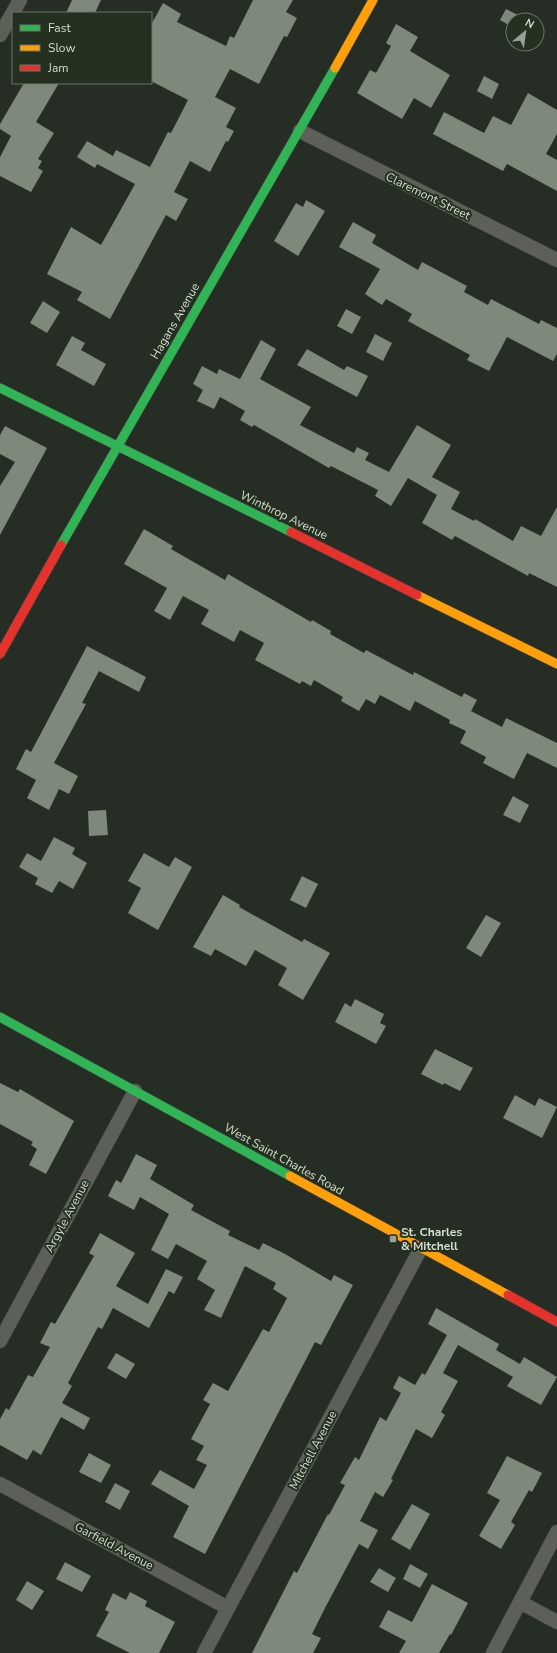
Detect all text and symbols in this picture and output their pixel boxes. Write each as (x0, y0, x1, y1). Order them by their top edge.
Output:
legend (12, 12, 152, 84)
north arrow (505, 12, 545, 52)
text: N (522, 15, 537, 32)
text: Fast (48, 20, 71, 36)
text: Slow (48, 40, 76, 56)
text: Jam (47, 60, 69, 76)
street label: Claremont Street (383, 169, 474, 224)
street label: Hagans Avenue (147, 280, 203, 362)
street label: Winthrop Avenue (238, 487, 330, 543)
street label: West Saint Charles Road (221, 1119, 347, 1199)
street label: Argyle Avenue (41, 1177, 93, 1255)
place label: St. Charles & Mitchell (401, 1224, 462, 1254)
marker: St. Charles & Mitchell (388, 1234, 398, 1244)
street label: Mitchell Avenue (286, 1408, 340, 1492)
street label: Garfield Avenue (72, 1518, 156, 1574)

